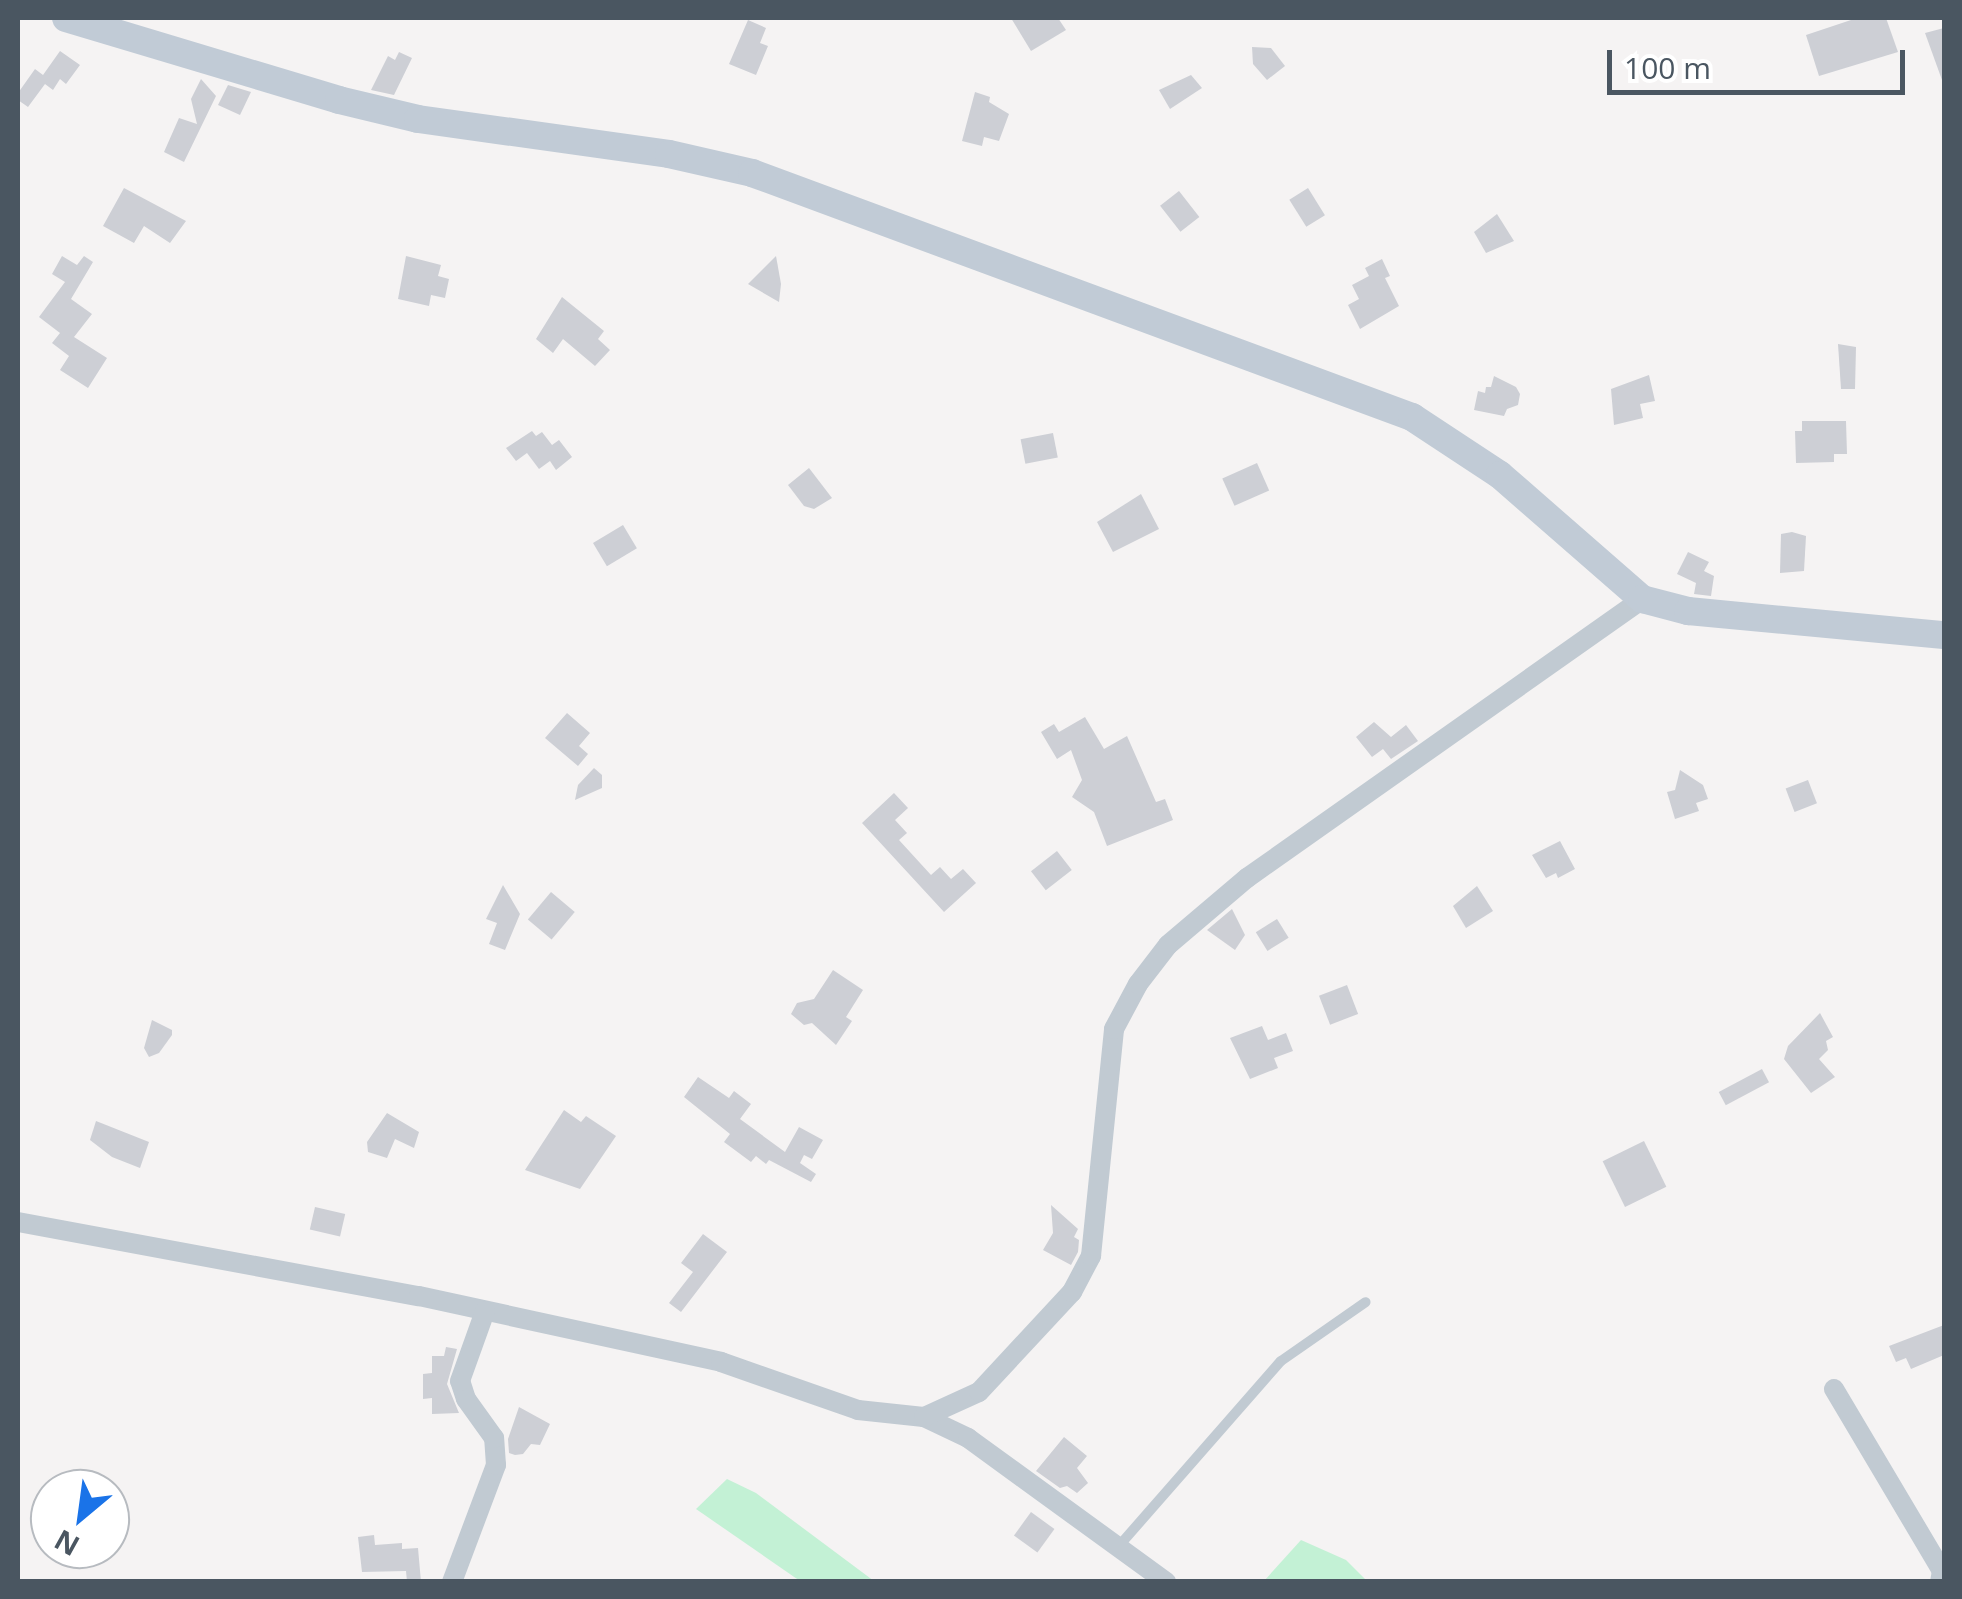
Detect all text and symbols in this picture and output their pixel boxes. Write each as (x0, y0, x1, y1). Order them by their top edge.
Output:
scale bar (1612, 30, 1910, 92)
text: 100 m (1624, 47, 1711, 88)
north arrow (30, 1469, 130, 1569)
text: N (47, 1521, 86, 1566)

